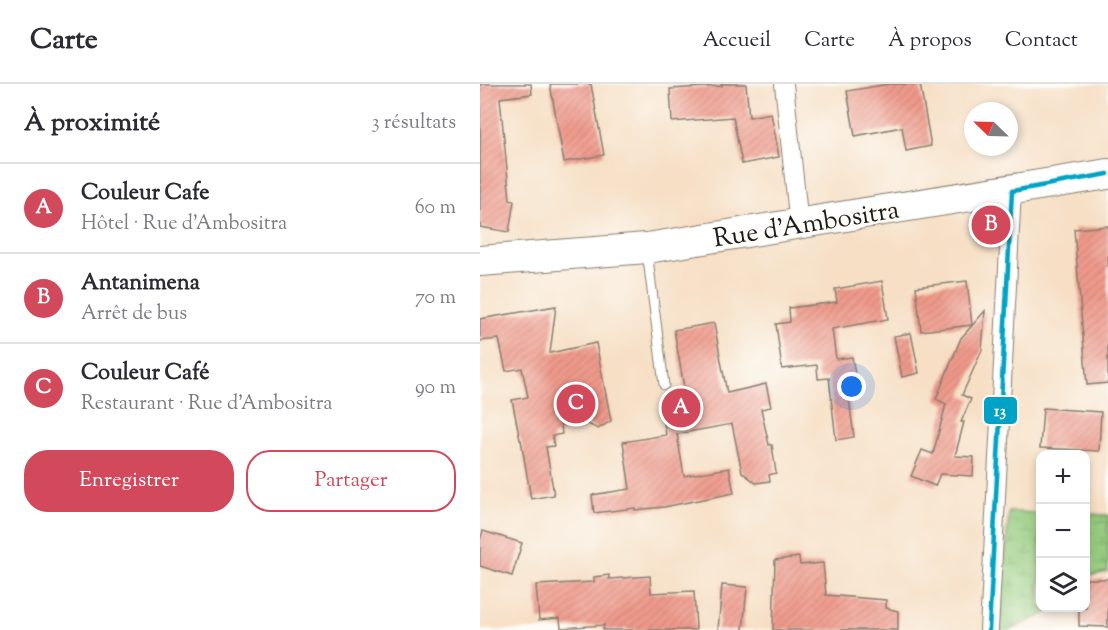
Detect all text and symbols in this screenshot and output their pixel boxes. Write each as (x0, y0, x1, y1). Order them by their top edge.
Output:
text: Carte (30, 21, 98, 61)
text: Accueil (703, 26, 771, 56)
text: Carte (804, 26, 855, 56)
text: À propos (888, 26, 972, 56)
text: Contact (1005, 26, 1078, 56)
north arrow (964, 102, 1018, 156)
text: À proximité (24, 105, 160, 142)
text: 3 résultats (372, 109, 456, 138)
text: Couleur Cafe (81, 178, 210, 210)
street label: Rue d'Ambositra (711, 193, 902, 258)
text: A (35, 194, 52, 223)
text: 60 m (415, 194, 456, 223)
pin: B (972, 202, 1010, 248)
text: Hôtel · Rue d'Ambositra (81, 210, 287, 239)
text: Antanimena (81, 268, 200, 300)
text: B (37, 284, 50, 313)
text: 70 m (415, 284, 456, 313)
text: Arrêt de bus (81, 300, 187, 329)
text: Couleur Café (81, 358, 210, 390)
your location (837, 372, 866, 401)
text: C (35, 374, 52, 403)
text: 90 m (415, 374, 456, 403)
pin: C (556, 382, 596, 426)
pin: A (662, 386, 700, 430)
text: Restaurant · Rue d'Ambositra (81, 390, 332, 419)
line badge: 13 (983, 396, 1018, 425)
text: 13 (994, 401, 1006, 424)
button: Enregistrer (24, 450, 234, 512)
button: Partager (246, 450, 456, 512)
map controls (1036, 450, 1090, 612)
button: + (1036, 450, 1090, 504)
button: − (1036, 504, 1090, 558)
button: layers (1036, 558, 1090, 612)

